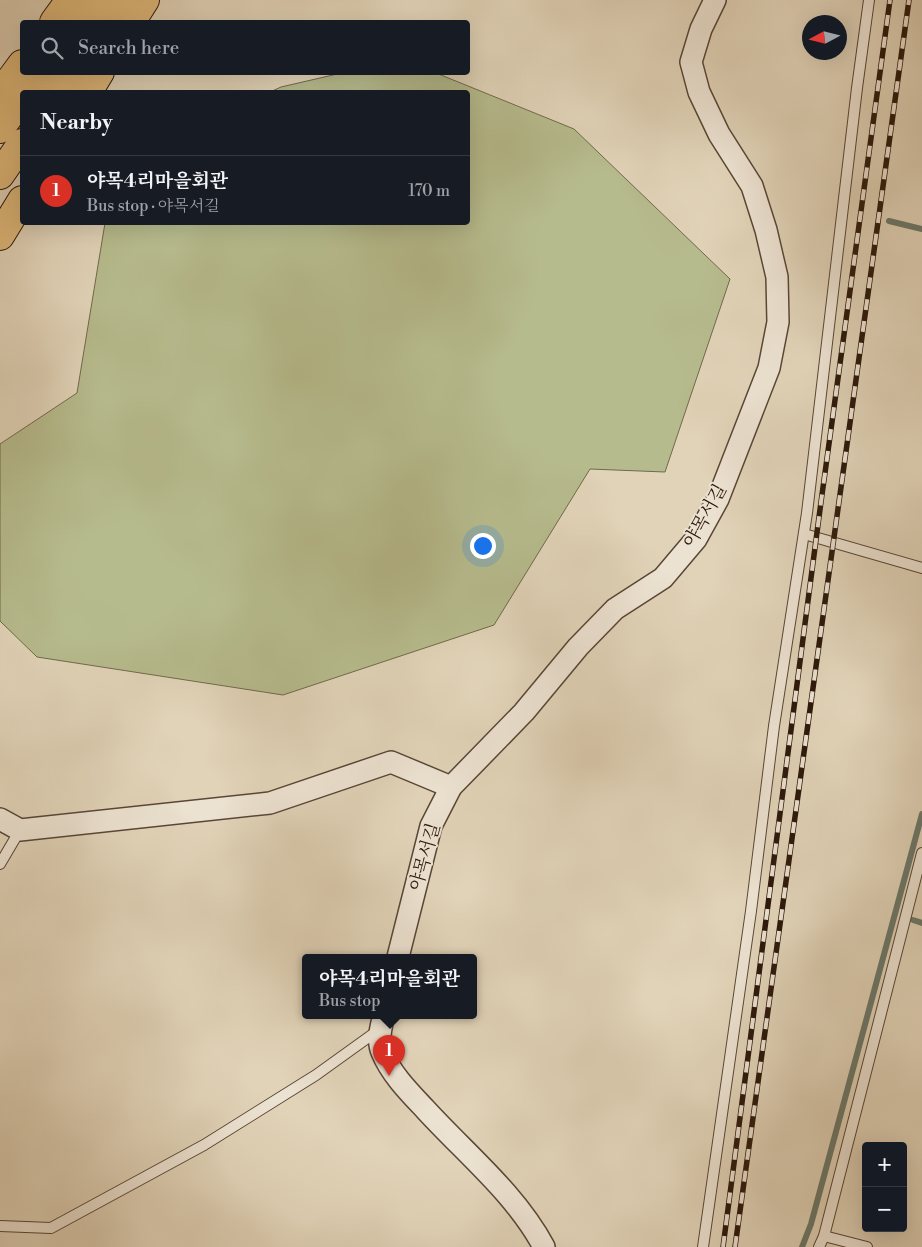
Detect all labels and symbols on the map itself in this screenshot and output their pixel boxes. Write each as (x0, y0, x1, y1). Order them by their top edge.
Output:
north arrow (802, 15, 847, 60)
street label: 야목서길 (678, 480, 732, 552)
your location (470, 533, 496, 559)
street label: 야목서길 (404, 820, 446, 894)
pin: 1 (373, 1035, 405, 1076)

